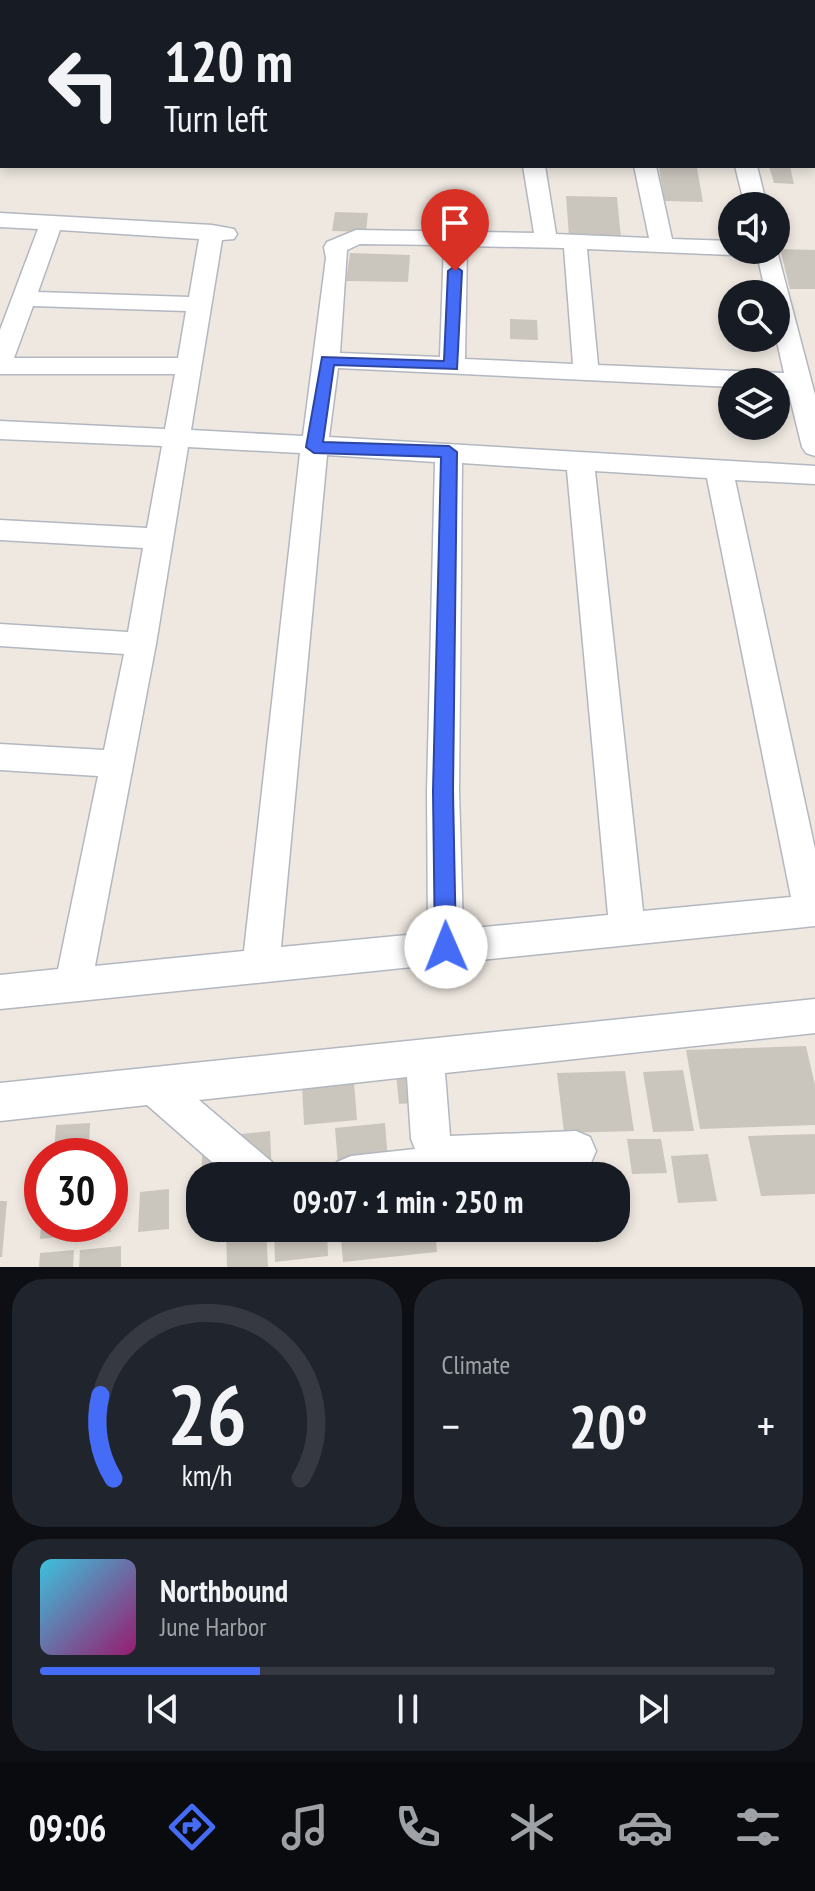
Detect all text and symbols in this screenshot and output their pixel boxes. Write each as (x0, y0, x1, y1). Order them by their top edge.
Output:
text: 120 m (164, 25, 293, 97)
icon: left (32, 32, 136, 136)
text: Turn left (164, 95, 268, 142)
pin (421, 189, 489, 271)
map controls (718, 192, 790, 440)
button: sound (718, 192, 790, 264)
icon: arrive (433, 201, 477, 245)
button: search (718, 280, 790, 352)
button: layers (718, 368, 790, 440)
position arrow (404, 905, 488, 989)
speed limit sign: 30 (24, 1138, 128, 1242)
text: 09:07 · 1 min · 250 m (293, 1182, 523, 1221)
text: Climate (442, 1348, 510, 1381)
text: 26 (167, 1360, 247, 1468)
text: 20° (569, 1387, 648, 1465)
text: − (442, 1397, 460, 1454)
text: + (757, 1397, 775, 1454)
text: km/h (181, 1457, 232, 1494)
text: Northbound (160, 1571, 288, 1610)
text: June Harbor (160, 1610, 266, 1643)
icon: previous (141, 1687, 185, 1731)
icon: pause (386, 1687, 430, 1731)
icon: next (631, 1687, 675, 1731)
icon: directions (164, 1799, 220, 1855)
icon: music (277, 1799, 333, 1855)
icon: phone (390, 1799, 446, 1855)
icon: climate (504, 1799, 560, 1855)
icon: car (617, 1799, 673, 1855)
icon: filters (730, 1799, 786, 1855)
text: 09:06 (29, 1804, 107, 1851)

